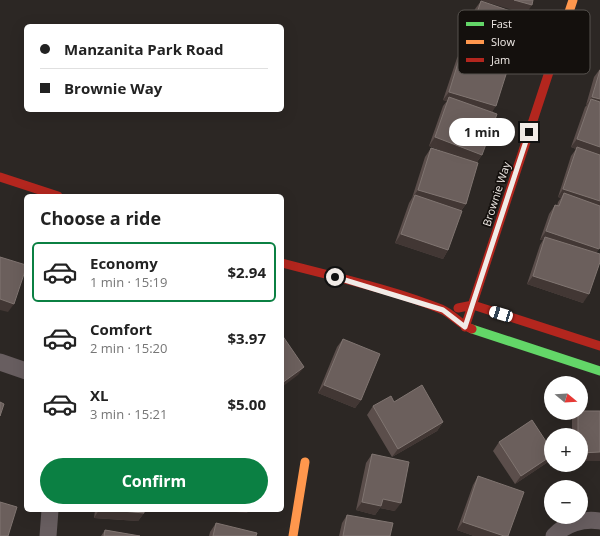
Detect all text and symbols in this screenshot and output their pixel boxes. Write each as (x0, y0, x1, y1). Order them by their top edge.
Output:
legend (458, 10, 590, 74)
text: Fast (491, 16, 512, 31)
text: Slow (491, 34, 515, 49)
text: Manzanita Park Road (64, 39, 224, 59)
text: Jam (490, 52, 510, 67)
text: Brownie Way (64, 78, 162, 98)
callout: 1 min (449, 118, 515, 146)
text: 1 min (464, 123, 500, 141)
route end (520, 123, 538, 141)
street label: Brownie Way (479, 159, 514, 228)
text: Choose a ride (40, 206, 161, 230)
text: Economy (90, 253, 158, 273)
icon: car (42, 254, 78, 290)
text: $2.94 (227, 262, 266, 282)
route start (326, 268, 344, 286)
text: 1 min · 15:19 (90, 273, 167, 291)
car (488, 305, 514, 323)
text: Comfort (90, 319, 152, 339)
icon: car (42, 320, 78, 356)
text: $3.97 (227, 328, 266, 348)
text: 2 min · 15:20 (90, 339, 167, 357)
north arrow (544, 376, 588, 420)
map controls (544, 376, 588, 524)
text: XL (90, 385, 108, 405)
icon: car (42, 386, 78, 422)
text: $5.00 (227, 394, 266, 414)
text: 3 min · 15:21 (90, 405, 167, 423)
button: + (544, 428, 588, 472)
button: Confirm (40, 458, 268, 504)
button: − (544, 480, 588, 524)

